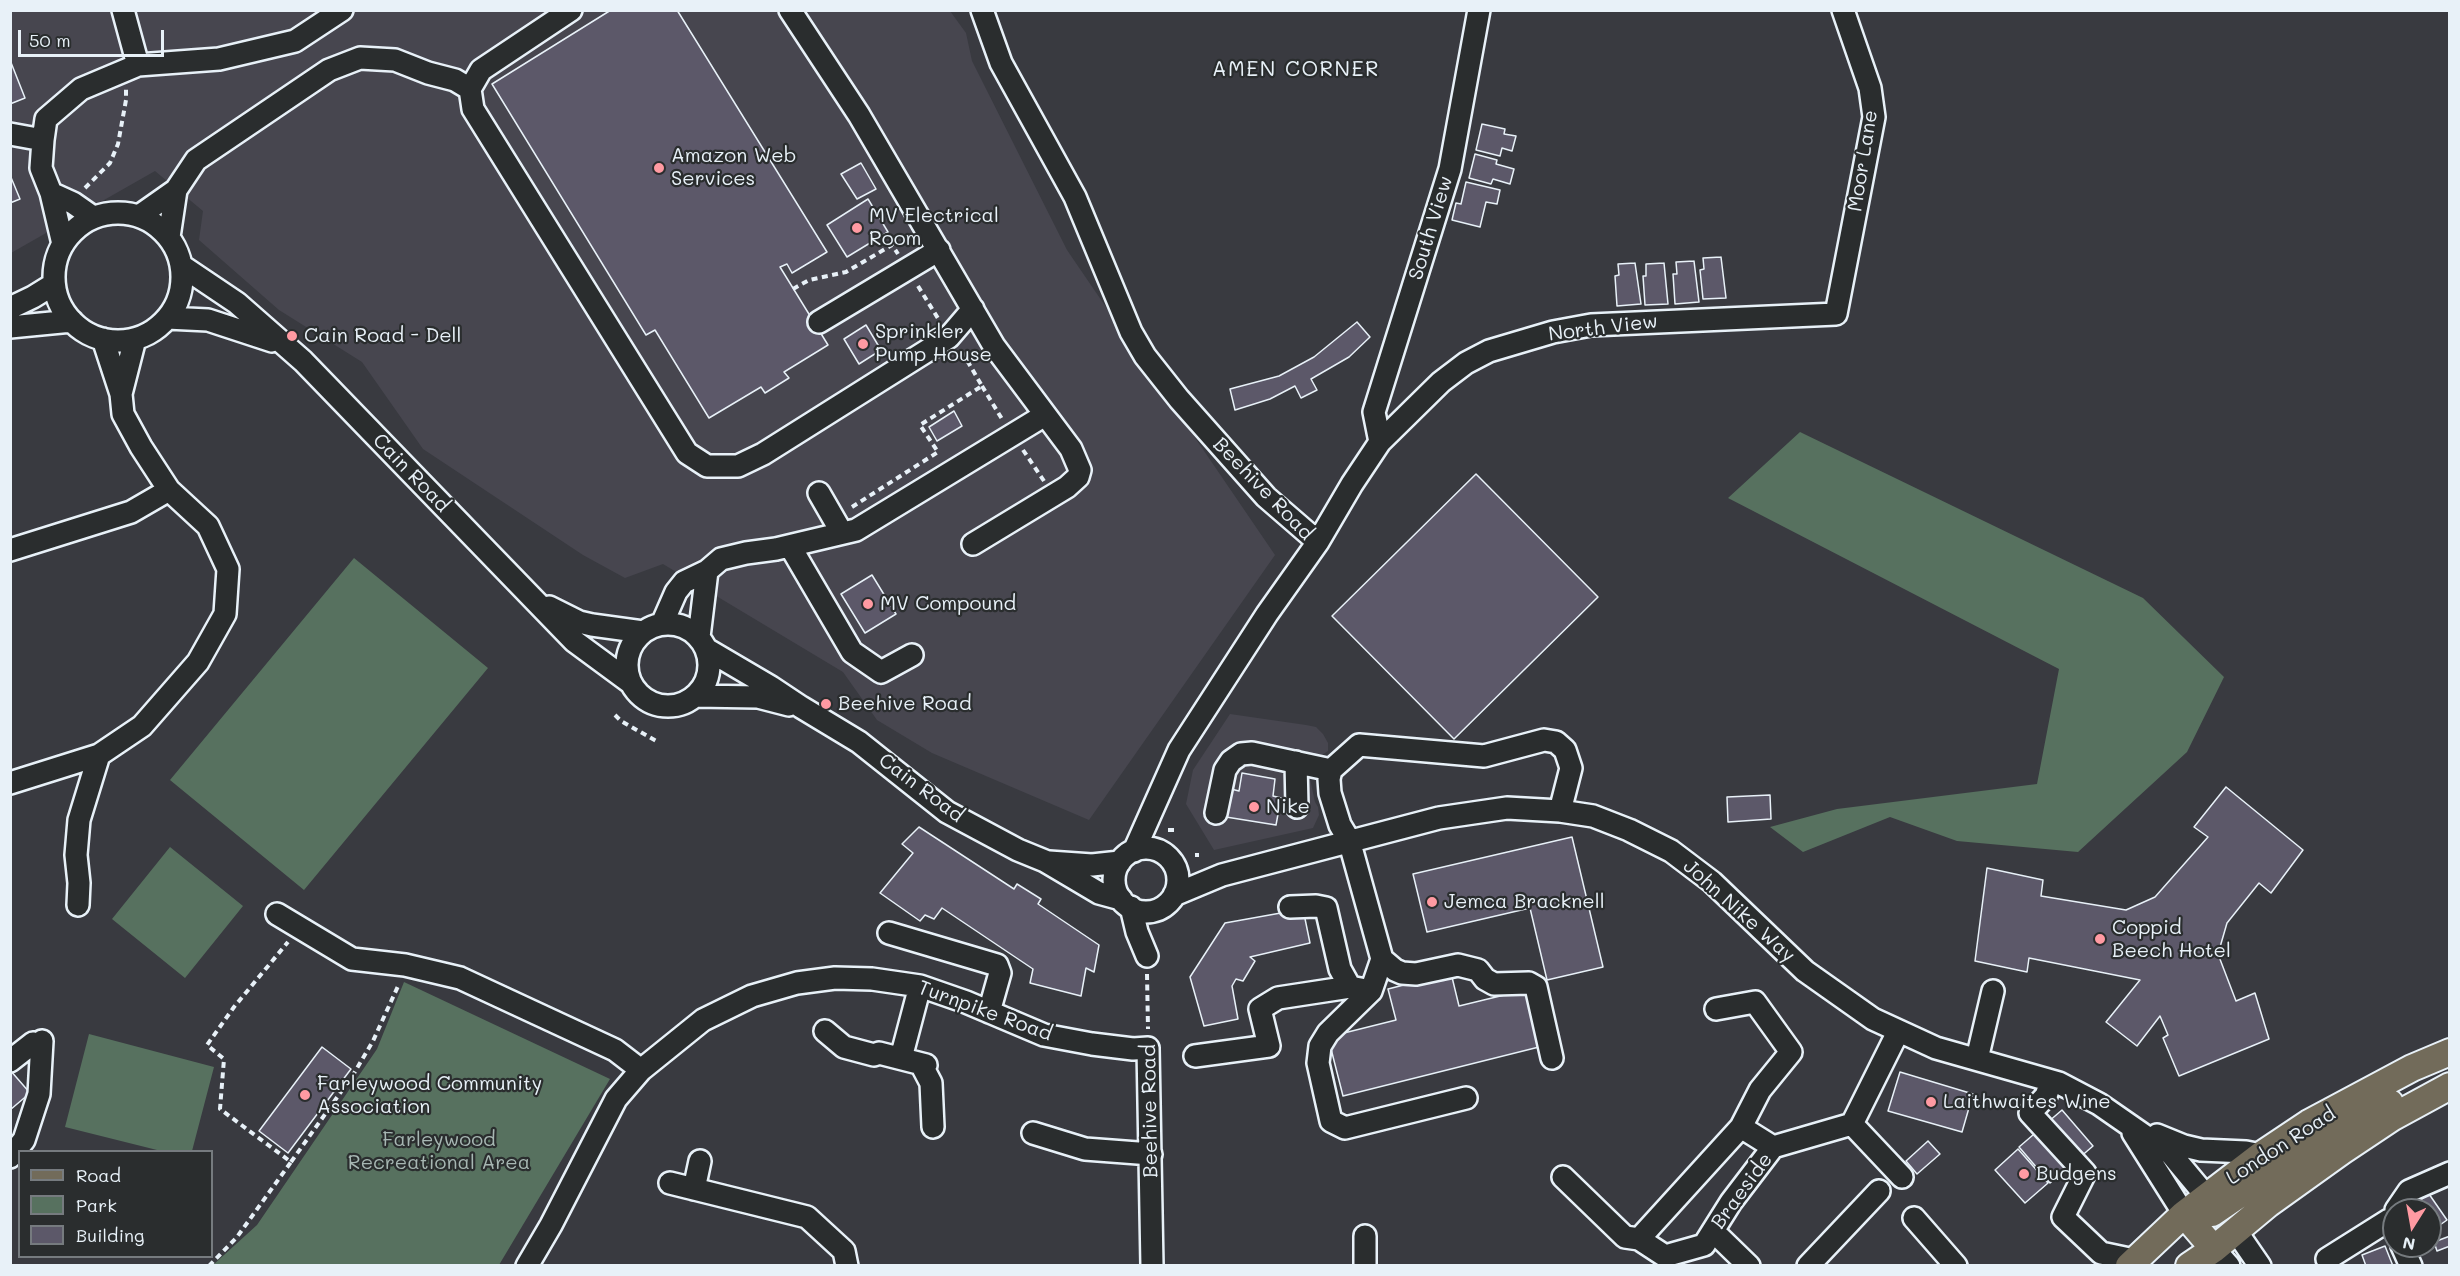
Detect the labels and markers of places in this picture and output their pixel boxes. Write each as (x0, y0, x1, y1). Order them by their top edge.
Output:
place label: Amazon Web Services (671, 144, 796, 191)
marker: Amazon Web Services (652, 161, 666, 175)
place label: MV Electrical Room (869, 204, 999, 251)
marker: MV Electrical Room (850, 221, 864, 235)
place label: Sprinkler Pump House (875, 320, 992, 367)
place label: Cain Road - Dell (304, 324, 462, 348)
marker: Cain Road - Dell (285, 329, 299, 343)
marker: Sprinkler Pump House (856, 337, 870, 351)
place label: MV Compound (880, 592, 1016, 616)
marker: MV Compound (861, 597, 875, 611)
place label: Beehive Road (838, 692, 972, 716)
marker: Beehive Road (819, 697, 833, 711)
place label: Nike (1266, 795, 1310, 819)
marker: Nike (1247, 800, 1261, 814)
place label: Jemca Bracknell (1444, 890, 1605, 914)
marker: Jemca Bracknell (1425, 895, 1439, 909)
place label: Coppid Beech Hotel (2112, 916, 2231, 963)
marker: Coppid Beech Hotel (2093, 932, 2107, 946)
place label: Farleywood Community Association (317, 1072, 542, 1119)
marker: Farleywood Community Association (298, 1088, 312, 1102)
place label: Laithwaites Wine (1943, 1090, 2111, 1114)
marker: Laithwaites Wine (1924, 1095, 1938, 1109)
place label: Budgens (2036, 1162, 2117, 1186)
marker: Budgens (2017, 1167, 2031, 1181)

